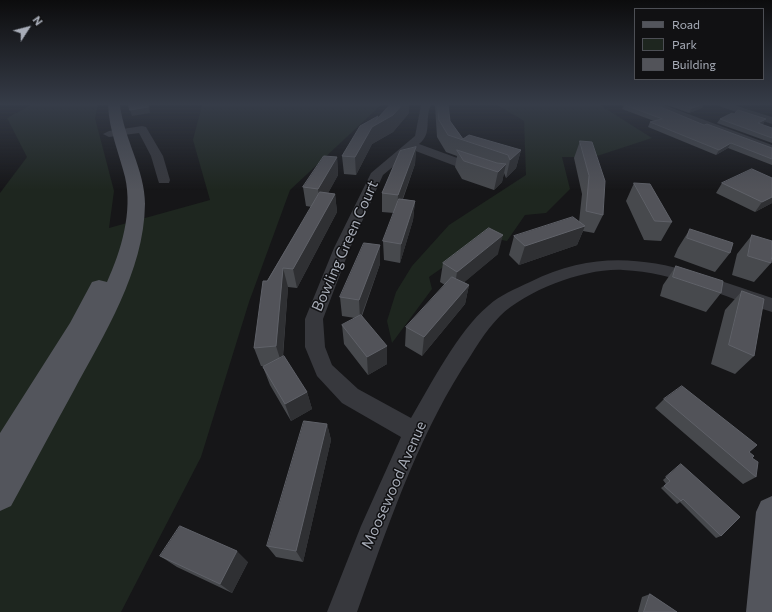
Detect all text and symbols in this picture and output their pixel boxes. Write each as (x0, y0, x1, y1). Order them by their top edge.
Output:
north arrow (8, 8, 48, 48)
legend (634, 8, 764, 80)
text: N (30, 13, 46, 28)
text: Road (672, 17, 700, 31)
text: Park (672, 37, 697, 51)
text: Building (672, 57, 716, 71)
street label: Bowling Green Court (308, 178, 382, 314)
street label: Moosewood Avenue (358, 418, 430, 552)

